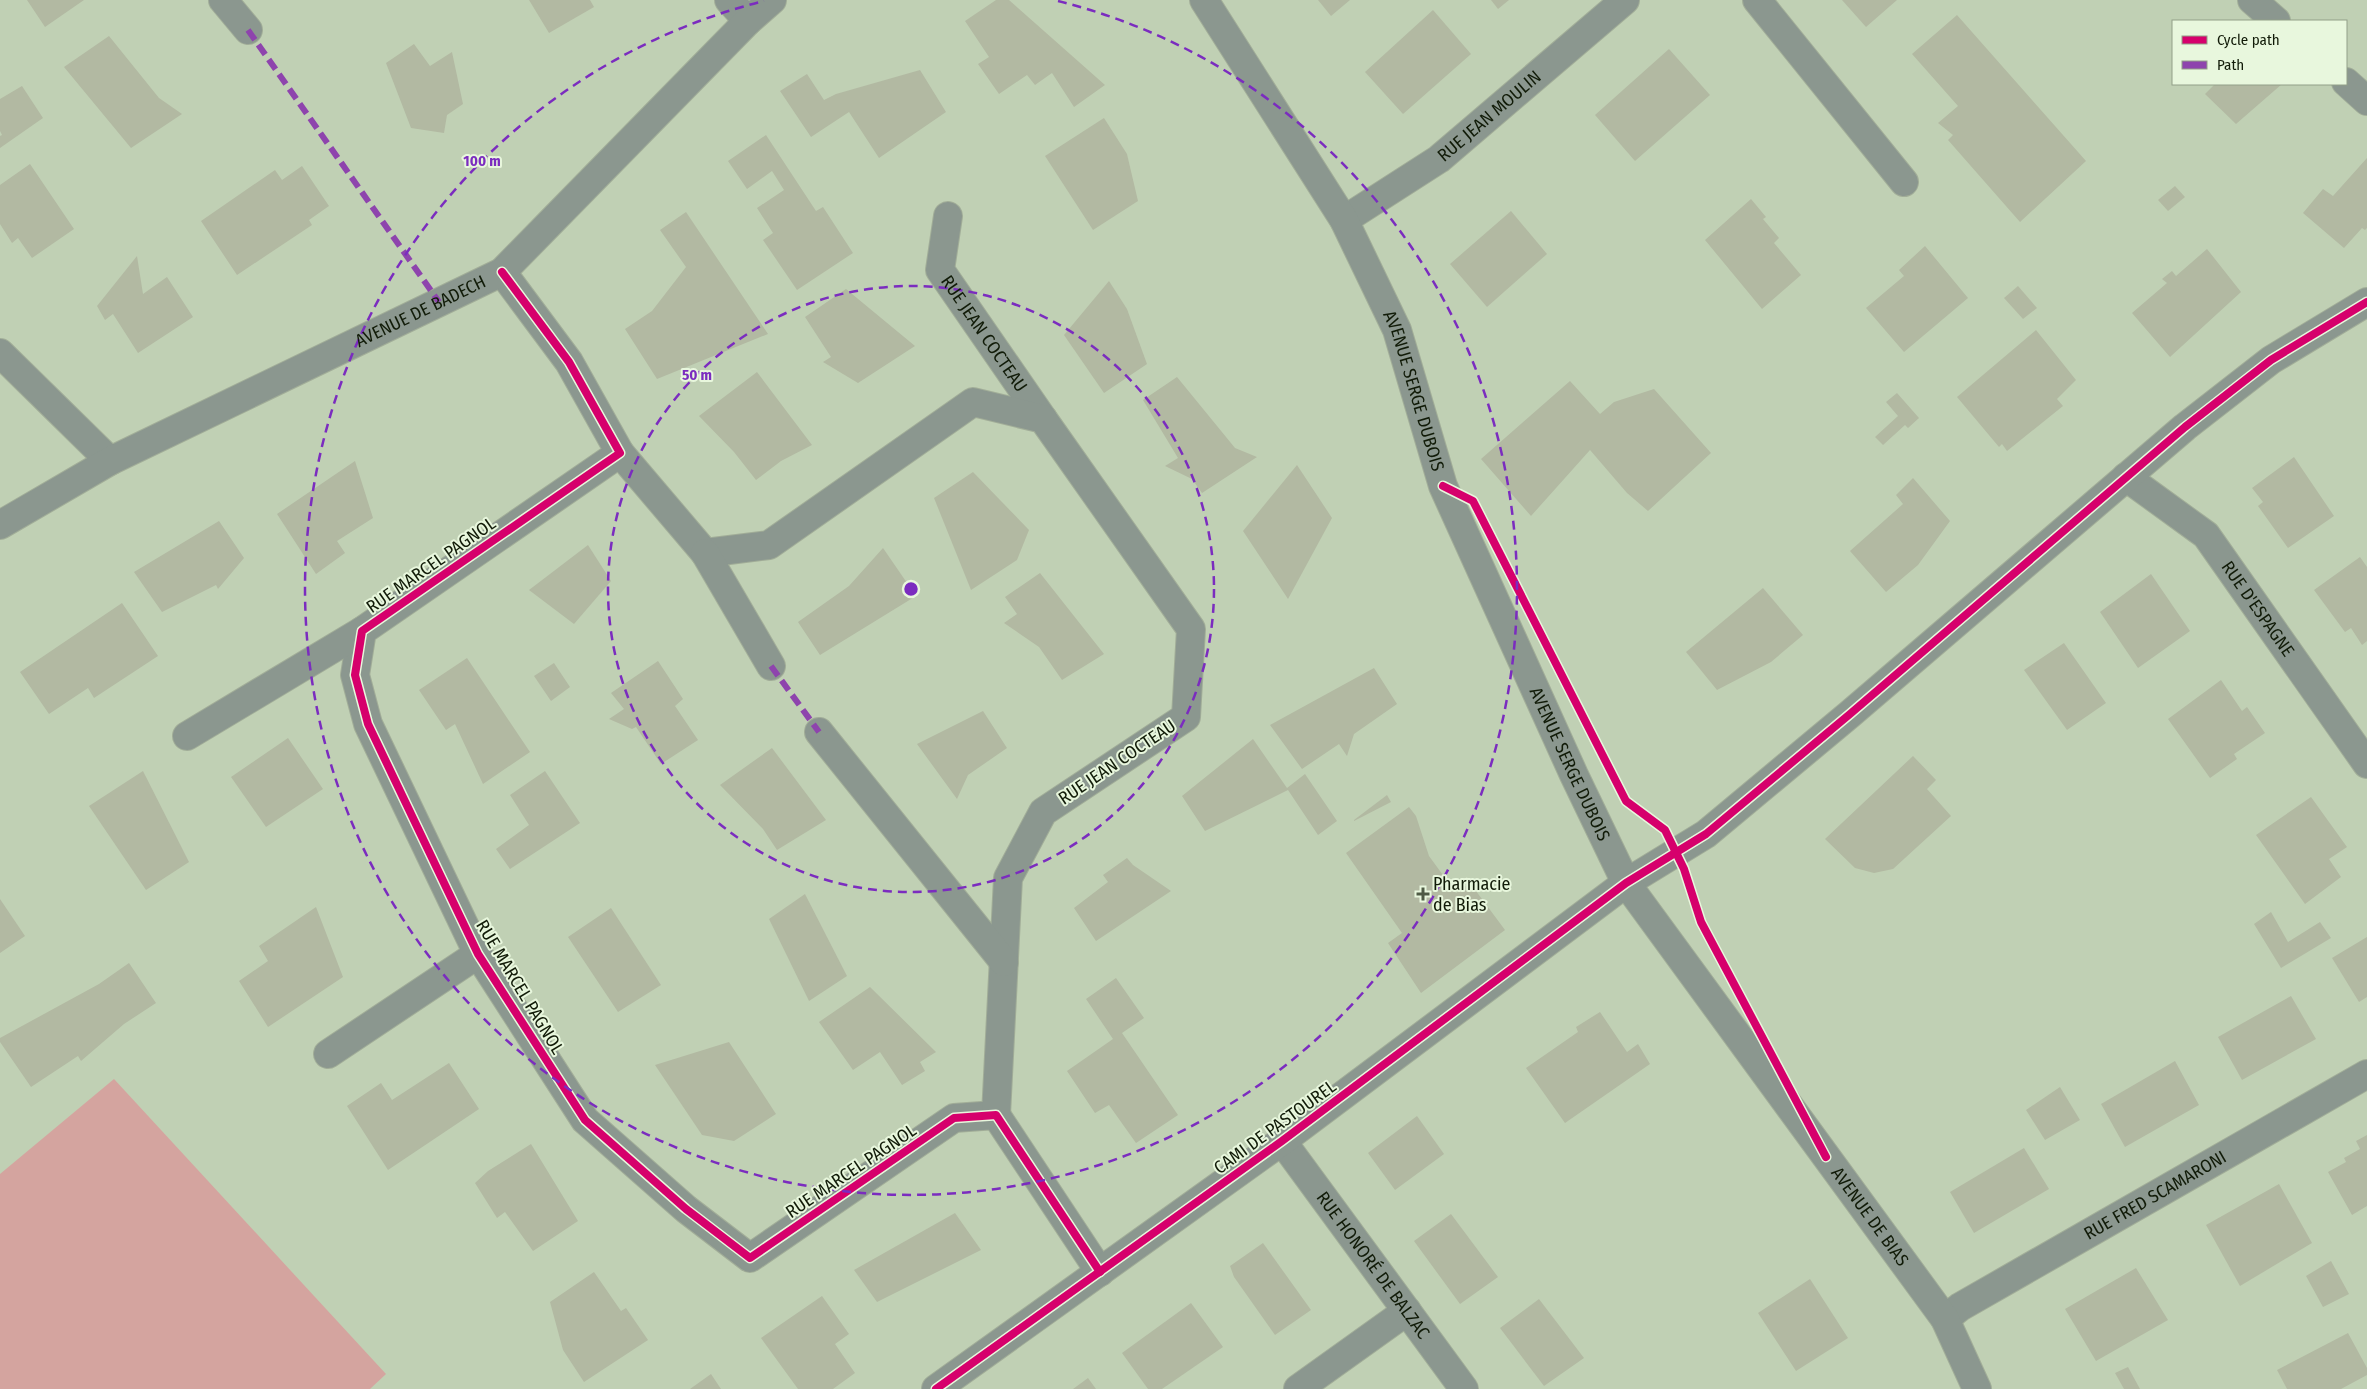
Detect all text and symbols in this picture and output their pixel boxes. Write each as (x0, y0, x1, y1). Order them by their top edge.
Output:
legend (2172, 20, 2347, 85)
text: Cycle path (2217, 31, 2280, 49)
text: Path (2217, 56, 2244, 74)
street label: RUE JEAN MOULIN (1433, 66, 1545, 166)
text: 100 m (463, 152, 501, 170)
street label: AVENUE DE BADECH (352, 270, 489, 352)
street label: RUE JEAN COCTEAU (936, 271, 1032, 396)
street label: AVENUE SERGE DUBOIS (1378, 307, 1449, 474)
text: 50 m (682, 366, 712, 384)
street label: RUE MARCEL PAGNOL (362, 512, 500, 618)
street label: RUE D'ESPAGNE (2217, 557, 2299, 661)
centre of rings (902, 580, 920, 598)
street label: AVENUE SERGE DUBOIS (1525, 684, 1615, 844)
street label: RUE JEAN COCTEAU (1054, 715, 1180, 809)
place label: Pharmacie de Bias (1433, 873, 1511, 916)
marker: Pharmacie de Bias (1417, 888, 1429, 900)
street label: RUE MARCEL PAGNOL (471, 916, 569, 1058)
street label: CAMI DE PASTOUREL (1210, 1075, 1340, 1179)
street label: RUE MARCEL PAGNOL (782, 1119, 920, 1223)
street label: RUE FRED SCAMARONI (2080, 1146, 2230, 1245)
street label: AVENUE DE BIAS (1827, 1163, 1914, 1270)
street label: RUE HONORÉ DE BALZAC (1312, 1187, 1434, 1343)

